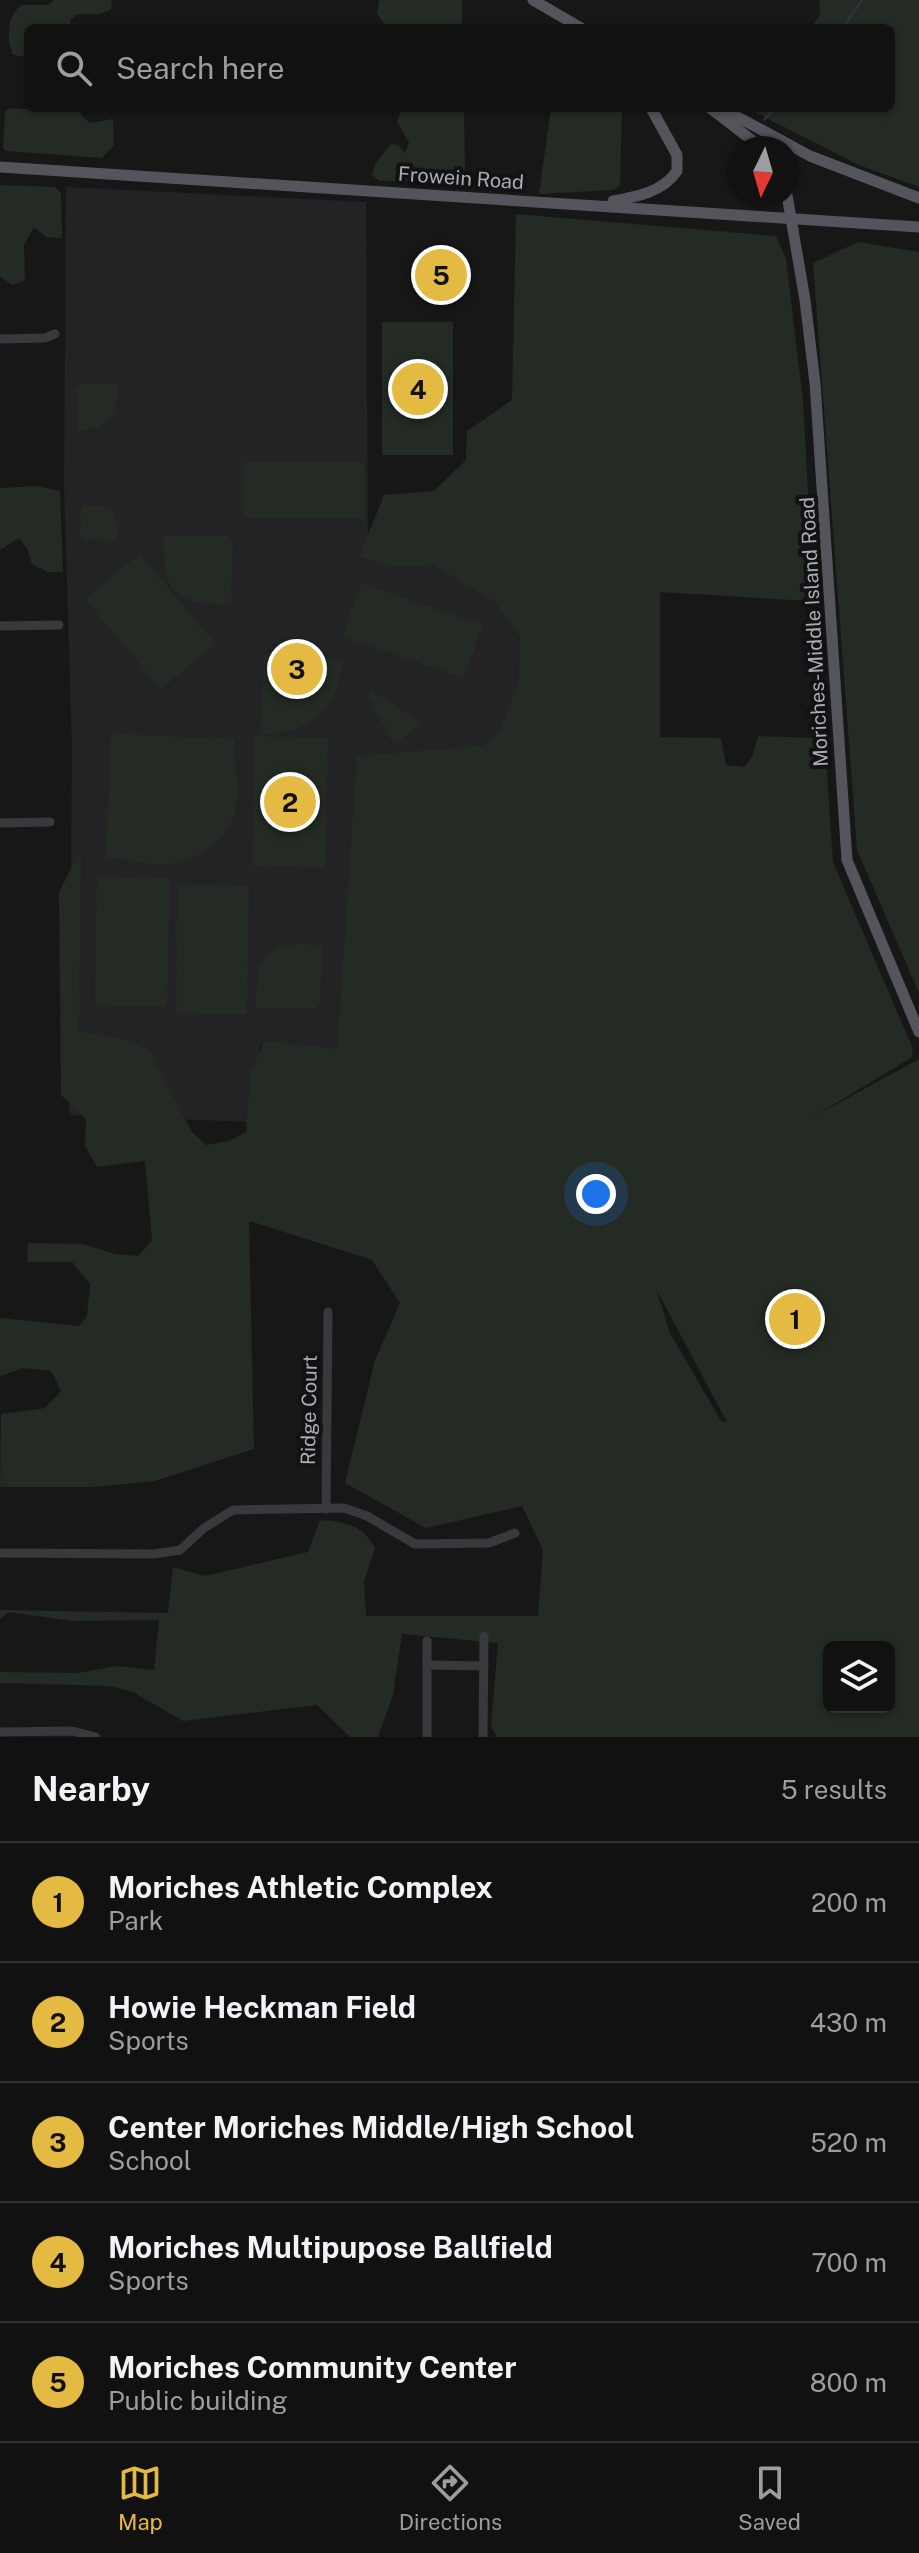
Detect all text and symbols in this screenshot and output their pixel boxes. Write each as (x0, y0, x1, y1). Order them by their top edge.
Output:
search box (24, 24, 895, 112)
icon: search (52, 46, 96, 90)
text: Search here (116, 50, 284, 86)
north arrow (727, 136, 799, 208)
street label: Frowein Road (397, 162, 525, 194)
pin: 5 (415, 245, 467, 305)
pin: 4 (392, 359, 444, 419)
street label: Moriches-Middle Island Road (795, 496, 833, 768)
pin: 3 (271, 639, 323, 699)
pin: 2 (264, 772, 316, 832)
your location (576, 1174, 616, 1214)
pin: 1 (769, 1289, 821, 1349)
street label: Ridge Court (296, 1355, 322, 1465)
map controls (823, 1641, 895, 1713)
button: layers (823, 1641, 895, 1713)
text: Nearby (32, 1769, 150, 1809)
text: 5 results (781, 1774, 887, 1805)
text: Moriches Athletic Complex (108, 1869, 493, 1905)
text: 1 (52, 1887, 64, 1918)
text: 200 m (811, 1887, 887, 1918)
text: Park (108, 1905, 163, 1936)
text: Howie Heckman Field (108, 1989, 416, 2025)
text: 2 (50, 2007, 66, 2038)
text: 430 m (810, 2007, 887, 2038)
text: Sports (108, 2025, 189, 2056)
text: Center Moriches Middle/High School (108, 2109, 634, 2145)
text: 3 (49, 2127, 67, 2158)
text: 520 m (810, 2127, 887, 2158)
text: School (108, 2145, 192, 2176)
text: Moriches Multipupose Ballfield (108, 2229, 553, 2265)
text: 4 (49, 2247, 67, 2278)
text: 700 m (811, 2247, 887, 2278)
text: Sports (108, 2265, 189, 2296)
text: Moriches Community Center (108, 2349, 517, 2385)
text: 5 (49, 2367, 67, 2398)
text: 800 m (810, 2367, 887, 2398)
text: Public building (108, 2385, 288, 2416)
tab: Map (118, 2461, 163, 2535)
tab: Directions (399, 2461, 502, 2535)
tab: Saved (738, 2461, 801, 2535)

